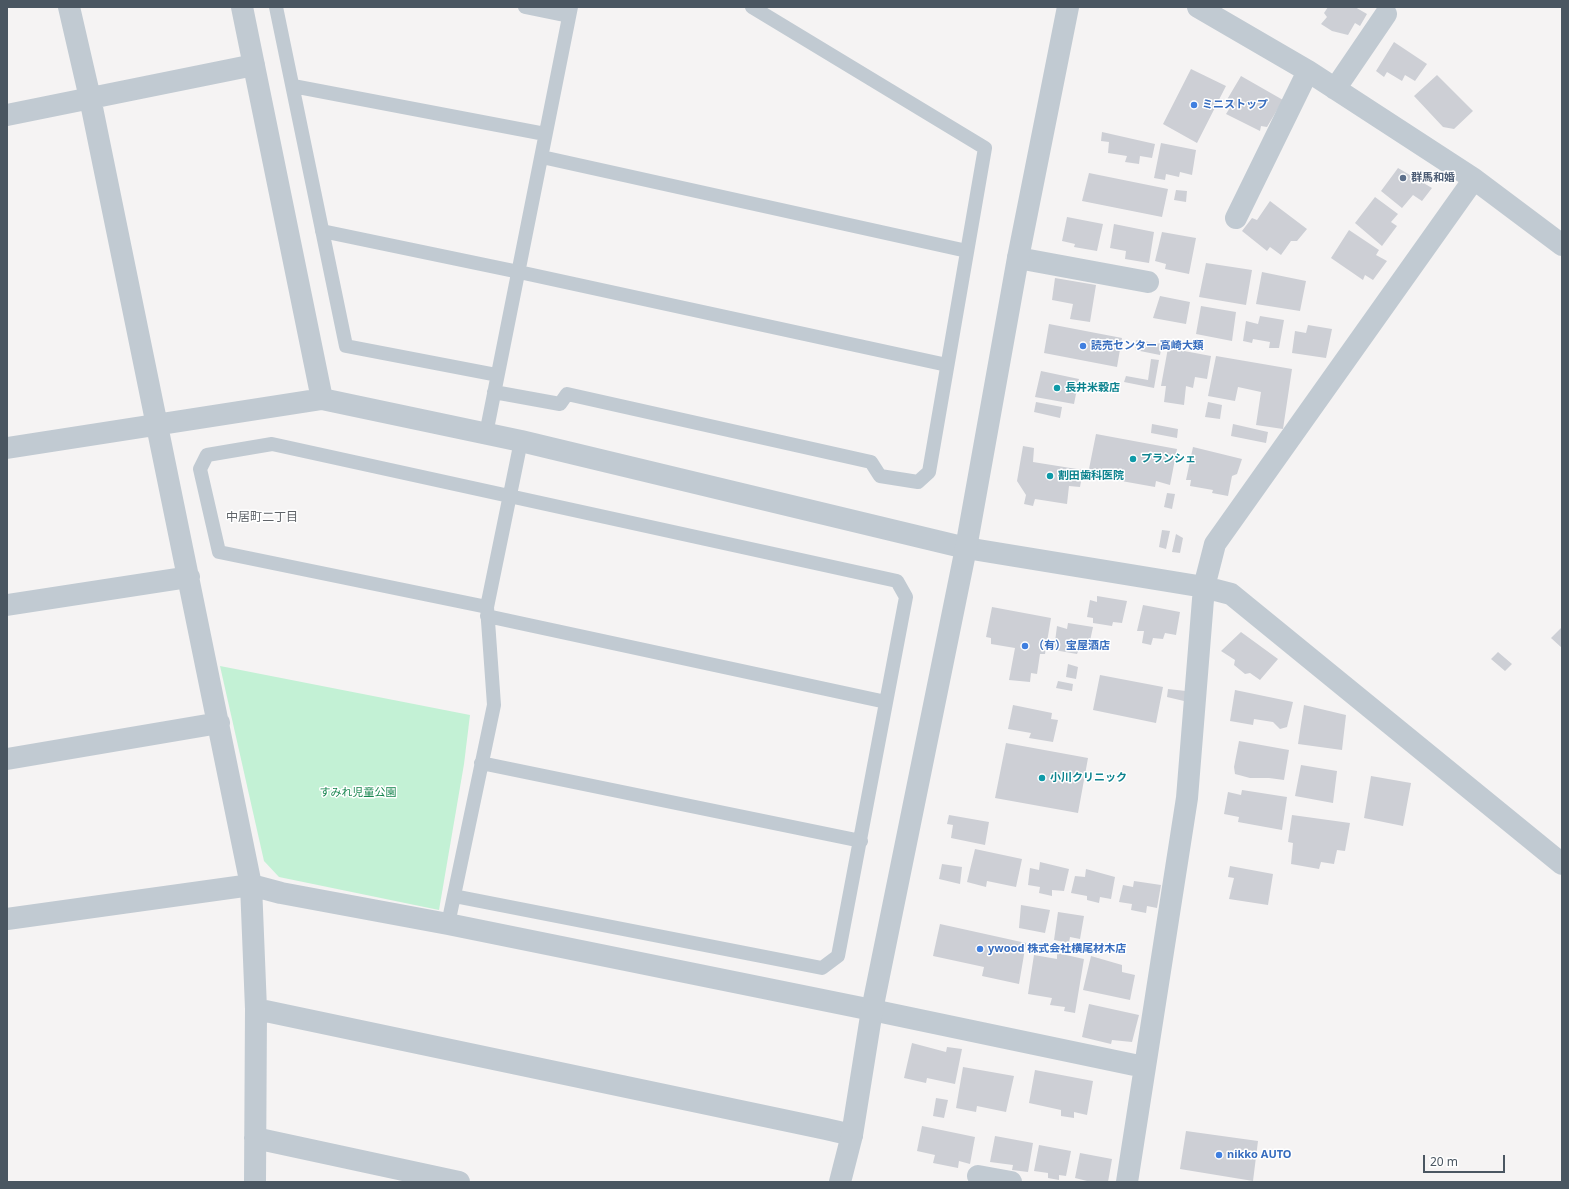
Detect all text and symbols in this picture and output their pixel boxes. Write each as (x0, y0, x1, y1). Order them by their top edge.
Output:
place label: ミニストップ (1202, 98, 1268, 112)
marker: ミニストップ (1189, 100, 1199, 110)
place label: 群馬和婚 (1411, 171, 1455, 185)
marker: 群馬和婚 (1398, 173, 1408, 183)
place label: 読売センター 高崎大類 (1091, 339, 1204, 353)
marker: 読売センター 高崎大類 (1078, 341, 1088, 351)
place label: 長井米穀店 (1065, 381, 1120, 395)
marker: 長井米穀店 (1052, 383, 1062, 393)
place label: プランシェ (1141, 452, 1196, 466)
marker: プランシェ (1128, 454, 1138, 464)
place label: 割田歯科医院 (1058, 469, 1124, 483)
marker: 割田歯科医院 (1045, 471, 1055, 481)
district label: 中居町二丁目 (226, 511, 298, 525)
place label: （有）宝屋酒店 (1033, 639, 1110, 653)
marker: （有）宝屋酒店 (1020, 641, 1030, 651)
place label: 小川クリニック (1050, 771, 1127, 785)
marker: 小川クリニック (1037, 773, 1047, 783)
park label: すみれ児童公園 (320, 786, 396, 800)
place label: ywood 株式会社横尾材木店 (988, 942, 1126, 956)
marker: ywood 株式会社横尾材木店 (975, 944, 985, 954)
scale bar (1425, 1147, 1507, 1173)
place label: nikko AUTO (1227, 1148, 1292, 1162)
marker: nikko AUTO (1214, 1150, 1224, 1160)
text: 20 m (1430, 1153, 1458, 1170)

